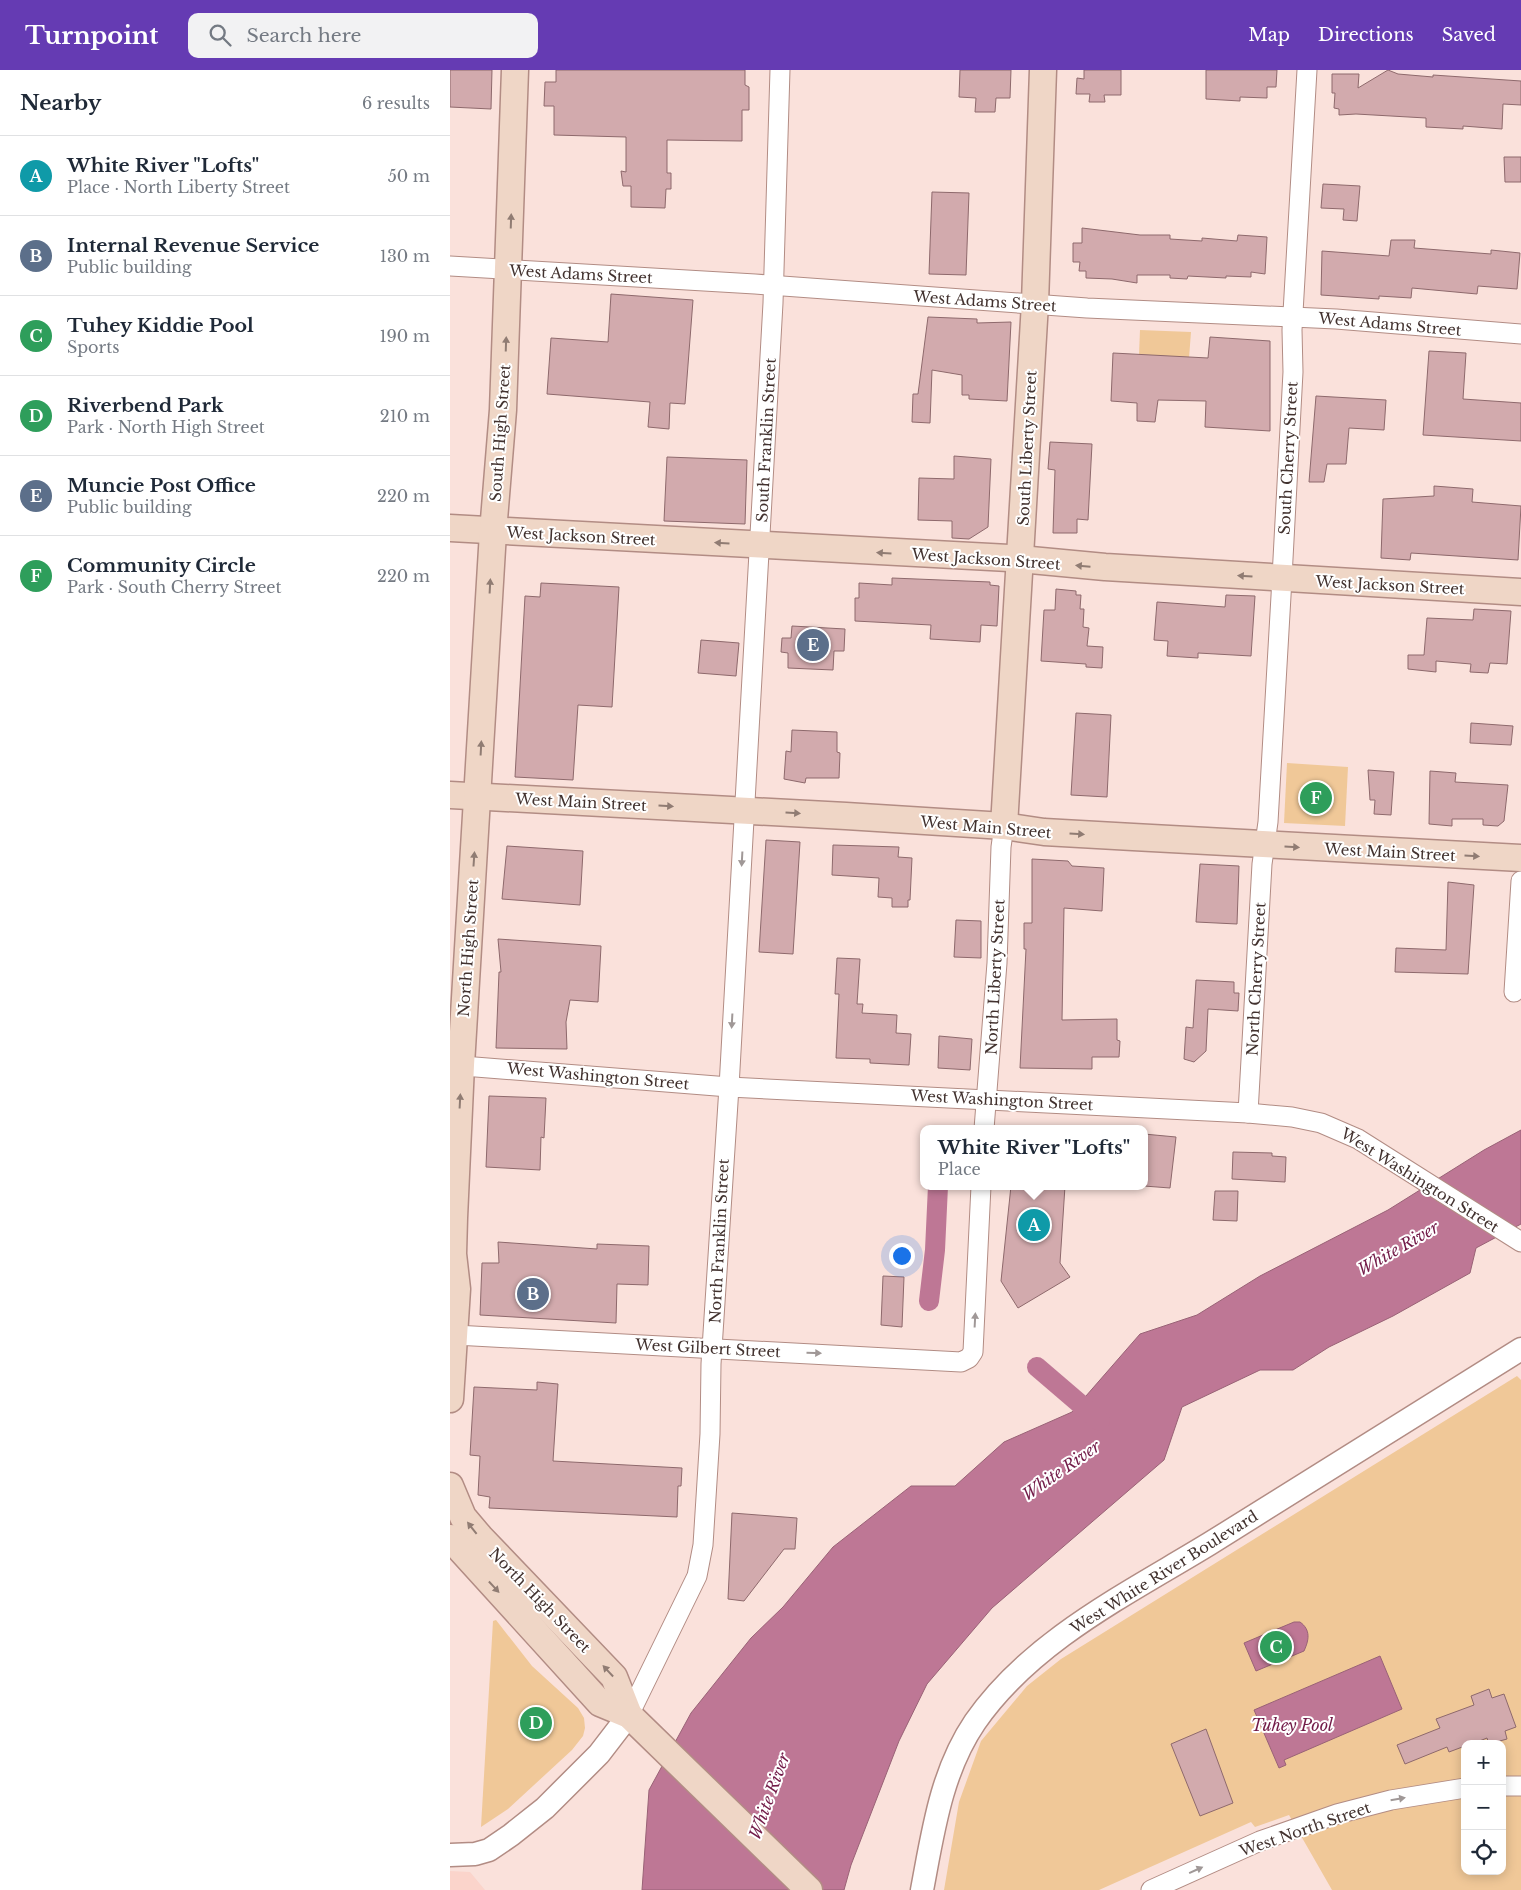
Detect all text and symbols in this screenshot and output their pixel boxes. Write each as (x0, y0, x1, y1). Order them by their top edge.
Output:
search box (188, 13, 538, 58)
text: Turnpoint (25, 21, 158, 50)
icon: search (206, 21, 234, 49)
text: Search here (246, 24, 361, 47)
text: Map (1248, 24, 1290, 46)
text: Directions (1318, 24, 1414, 46)
text: Saved (1442, 24, 1496, 46)
text: Nearby (20, 90, 101, 116)
text: 6 results (362, 93, 430, 113)
text: White River "Lofts" (67, 154, 259, 177)
text: A (30, 166, 42, 186)
text: 50 m (388, 166, 430, 186)
text: Place · North Liberty Street (67, 177, 290, 197)
one-way arrow (507, 213, 515, 229)
text: Internal Revenue Service (67, 234, 319, 257)
text: B (30, 246, 42, 266)
text: 130 m (380, 246, 430, 266)
text: Public building (67, 257, 192, 277)
street label: West Adams Street (508, 261, 653, 287)
street label: West Adams Street (912, 286, 1058, 316)
street label: West Adams Street (1317, 308, 1463, 340)
text: Tuhey Kiddie Pool (67, 314, 254, 337)
text: C (29, 326, 43, 346)
text: 190 m (379, 326, 430, 346)
one-way arrow (502, 335, 510, 351)
text: Sports (67, 337, 120, 357)
street label: South Franklin Street (752, 357, 780, 523)
street label: South High Street (486, 363, 514, 502)
street label: South Liberty Street (1013, 369, 1041, 526)
street label: South Cherry Street (1274, 380, 1302, 535)
text: Riverbend Park (67, 394, 224, 417)
text: D (29, 406, 43, 426)
text: 210 m (380, 406, 430, 426)
text: Park · North High Street (67, 417, 265, 437)
text: Muncie Post Office (67, 474, 256, 497)
text: E (30, 486, 42, 506)
text: 220 m (377, 486, 430, 506)
text: Public building (67, 497, 192, 517)
street label: West Jackson Street (505, 523, 656, 549)
one-way arrow (714, 539, 730, 547)
street label: West Jackson Street (910, 544, 1061, 574)
one-way arrow (876, 549, 892, 557)
text: Community Circle (67, 554, 256, 577)
one-way arrow (1075, 561, 1091, 569)
text: F (30, 566, 42, 586)
text: 220 m (377, 566, 430, 586)
one-way arrow (1237, 572, 1253, 580)
street label: West Jackson Street (1314, 572, 1465, 598)
text: Park · South Cherry Street (67, 577, 282, 597)
one-way arrow (486, 577, 494, 593)
pin: E (797, 626, 829, 664)
one-way arrow (477, 740, 485, 756)
pin: F (1300, 779, 1332, 817)
street label: West Main Street (514, 789, 647, 815)
one-way arrow (659, 802, 675, 810)
one-way arrow (786, 810, 802, 818)
street label: West Main Street (919, 812, 1053, 842)
one-way arrow (1070, 830, 1086, 838)
street label: West Main Street (1323, 839, 1456, 865)
one-way arrow (1284, 843, 1300, 851)
one-way arrow (470, 851, 478, 867)
one-way arrow (738, 851, 746, 867)
one-way arrow (1464, 853, 1480, 861)
street label: North High Street (454, 878, 482, 1018)
street label: North Liberty Street (981, 898, 1009, 1055)
street label: North Cherry Street (1242, 901, 1270, 1056)
one-way arrow (728, 1013, 736, 1029)
street label: West Washington Street (505, 1058, 690, 1093)
street label: West Washington Street (909, 1086, 1094, 1114)
one-way arrow (456, 1093, 464, 1109)
street label: West Washington Street (1337, 1123, 1503, 1237)
popup (920, 1125, 1148, 1190)
text: White River "Lofts" (938, 1136, 1130, 1159)
street label: North Franklin Street (705, 1158, 733, 1324)
text: Place (938, 1159, 981, 1179)
pin: A (1018, 1206, 1050, 1244)
water label: White River (1354, 1216, 1443, 1279)
your location (889, 1243, 915, 1269)
pin: B (517, 1275, 549, 1313)
one-way arrow (971, 1311, 979, 1327)
street label: West Gilbert Street (634, 1335, 782, 1361)
one-way arrow (806, 1350, 822, 1358)
water label: White River (1018, 1435, 1104, 1504)
street label: West White River Boulevard (1066, 1506, 1261, 1638)
one-way arrow (467, 1522, 478, 1535)
street label: North High Street (485, 1544, 595, 1656)
one-way arrow (488, 1581, 500, 1593)
pin: C (1260, 1628, 1292, 1666)
one-way arrow (602, 1666, 614, 1678)
pin: D (520, 1704, 552, 1742)
water label: Tuhey Pool (1251, 1715, 1334, 1735)
map controls (1461, 1740, 1506, 1875)
button: + (1461, 1740, 1506, 1785)
water label: White River (744, 1749, 794, 1842)
button: − (1461, 1785, 1506, 1830)
one-way arrow (1390, 1794, 1406, 1802)
street label: West North Street (1236, 1798, 1373, 1861)
button: locate (1461, 1830, 1506, 1875)
one-way arrow (1189, 1866, 1203, 1874)

